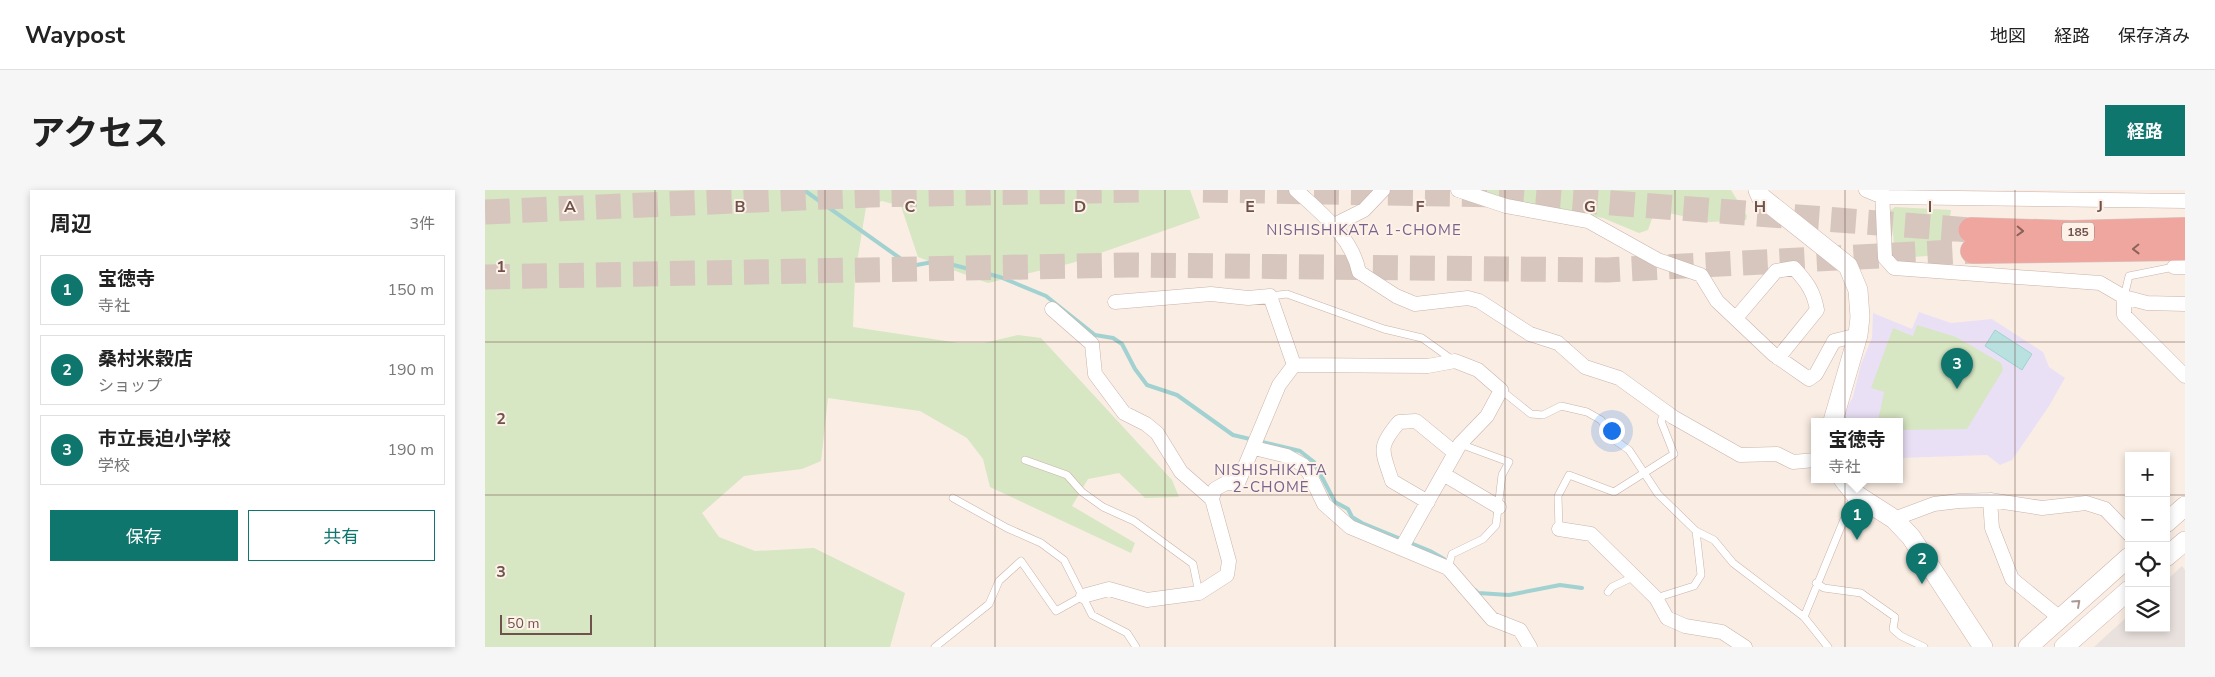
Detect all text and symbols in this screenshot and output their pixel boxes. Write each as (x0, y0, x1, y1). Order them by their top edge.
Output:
text: Waypost (25, 19, 125, 51)
text: 地図 (1990, 24, 2026, 48)
text: 経路 (2054, 24, 2090, 48)
text: 保存済み (2118, 24, 2190, 48)
button: 経路 (2105, 105, 2185, 156)
text: アクセス (30, 110, 168, 157)
text: A (564, 196, 576, 218)
text: B (734, 196, 746, 218)
text: C (905, 196, 916, 218)
text: D (1074, 196, 1086, 218)
text: E (1245, 196, 1255, 218)
text: F (1416, 196, 1425, 218)
text: G (1584, 196, 1596, 218)
text: H (1754, 196, 1766, 218)
text: I (1928, 196, 1932, 218)
text: J (2096, 196, 2103, 218)
text: 周辺 (50, 210, 92, 238)
text: 3件 (409, 213, 435, 235)
district label: NISHISHIKATA 1-CHOME (1266, 220, 1462, 240)
road number: 185 (2062, 222, 2094, 242)
one-way arrow (2016, 226, 2024, 237)
one-way arrow (2132, 244, 2140, 254)
text: 1 (496, 256, 506, 278)
text: 宝徳寺 (98, 266, 155, 292)
text: 1 (62, 279, 72, 301)
text: 150 m (387, 279, 434, 301)
text: 寺社 (98, 295, 130, 317)
text: 桑村米穀店 (98, 346, 193, 372)
pin: 3 (1941, 348, 1973, 389)
text: 2 (62, 359, 72, 381)
text: 190 m (387, 359, 434, 381)
text: ショップ (98, 375, 162, 397)
text: 2 (496, 408, 506, 430)
your location (1599, 418, 1625, 444)
popup (1811, 418, 1903, 483)
text: 市立長迫小学校 (98, 426, 231, 452)
text: 宝徳寺 (1828, 427, 1886, 453)
text: 3 (62, 439, 72, 461)
text: 190 m (387, 439, 434, 461)
map controls (2125, 452, 2170, 632)
button: + (2125, 452, 2170, 497)
text: 学校 (98, 455, 130, 477)
text: 寺社 (1828, 456, 1861, 478)
district label: NISHISHIKATA 2-CHOME (1214, 460, 1328, 497)
button: − (2125, 497, 2170, 542)
pin: 1 (1841, 499, 1873, 540)
button: 保存 (50, 510, 238, 561)
button: 共有 (248, 510, 435, 561)
button: locate (2125, 542, 2170, 587)
pin: 2 (1906, 543, 1938, 584)
text: 3 (496, 561, 506, 583)
button: layers (2125, 587, 2170, 632)
one-way arrow (2072, 600, 2081, 609)
scale bar (500, 612, 593, 635)
text: 50 m (507, 614, 539, 633)

